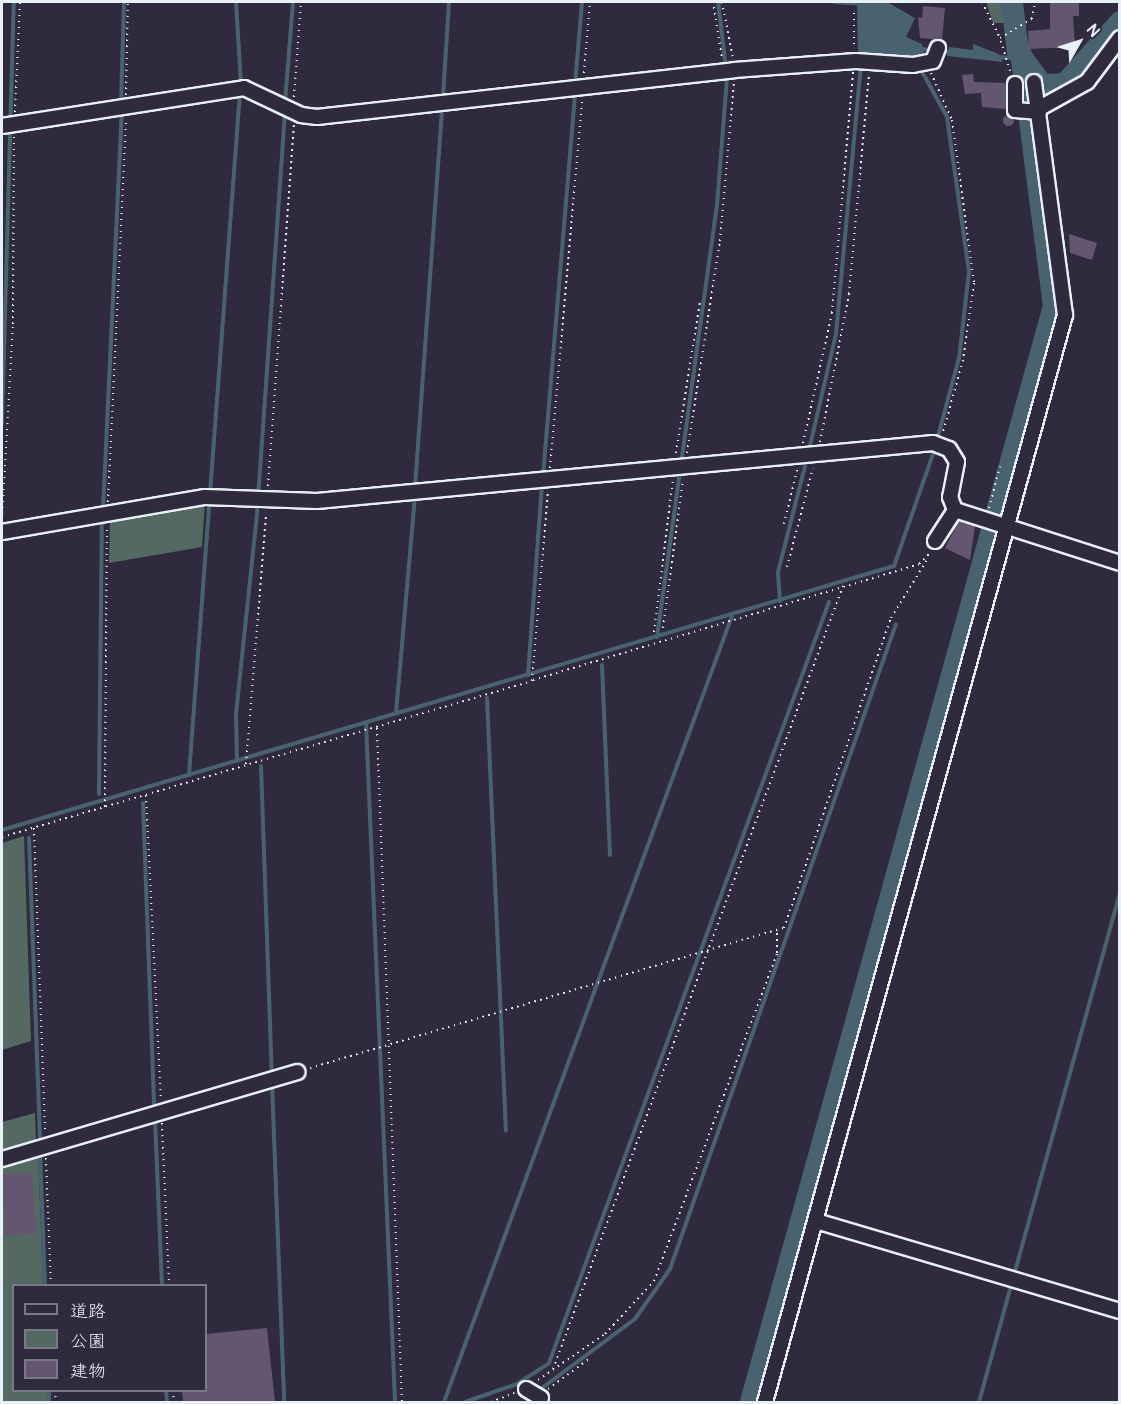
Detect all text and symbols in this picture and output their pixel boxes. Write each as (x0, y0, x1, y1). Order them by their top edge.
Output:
north arrow (1049, 12, 1109, 72)
text: N (1082, 20, 1104, 41)
legend (12, 1284, 207, 1392)
text: 道路 (70, 1300, 106, 1323)
text: 公園 (70, 1330, 106, 1353)
text: 建物 (70, 1360, 106, 1383)

